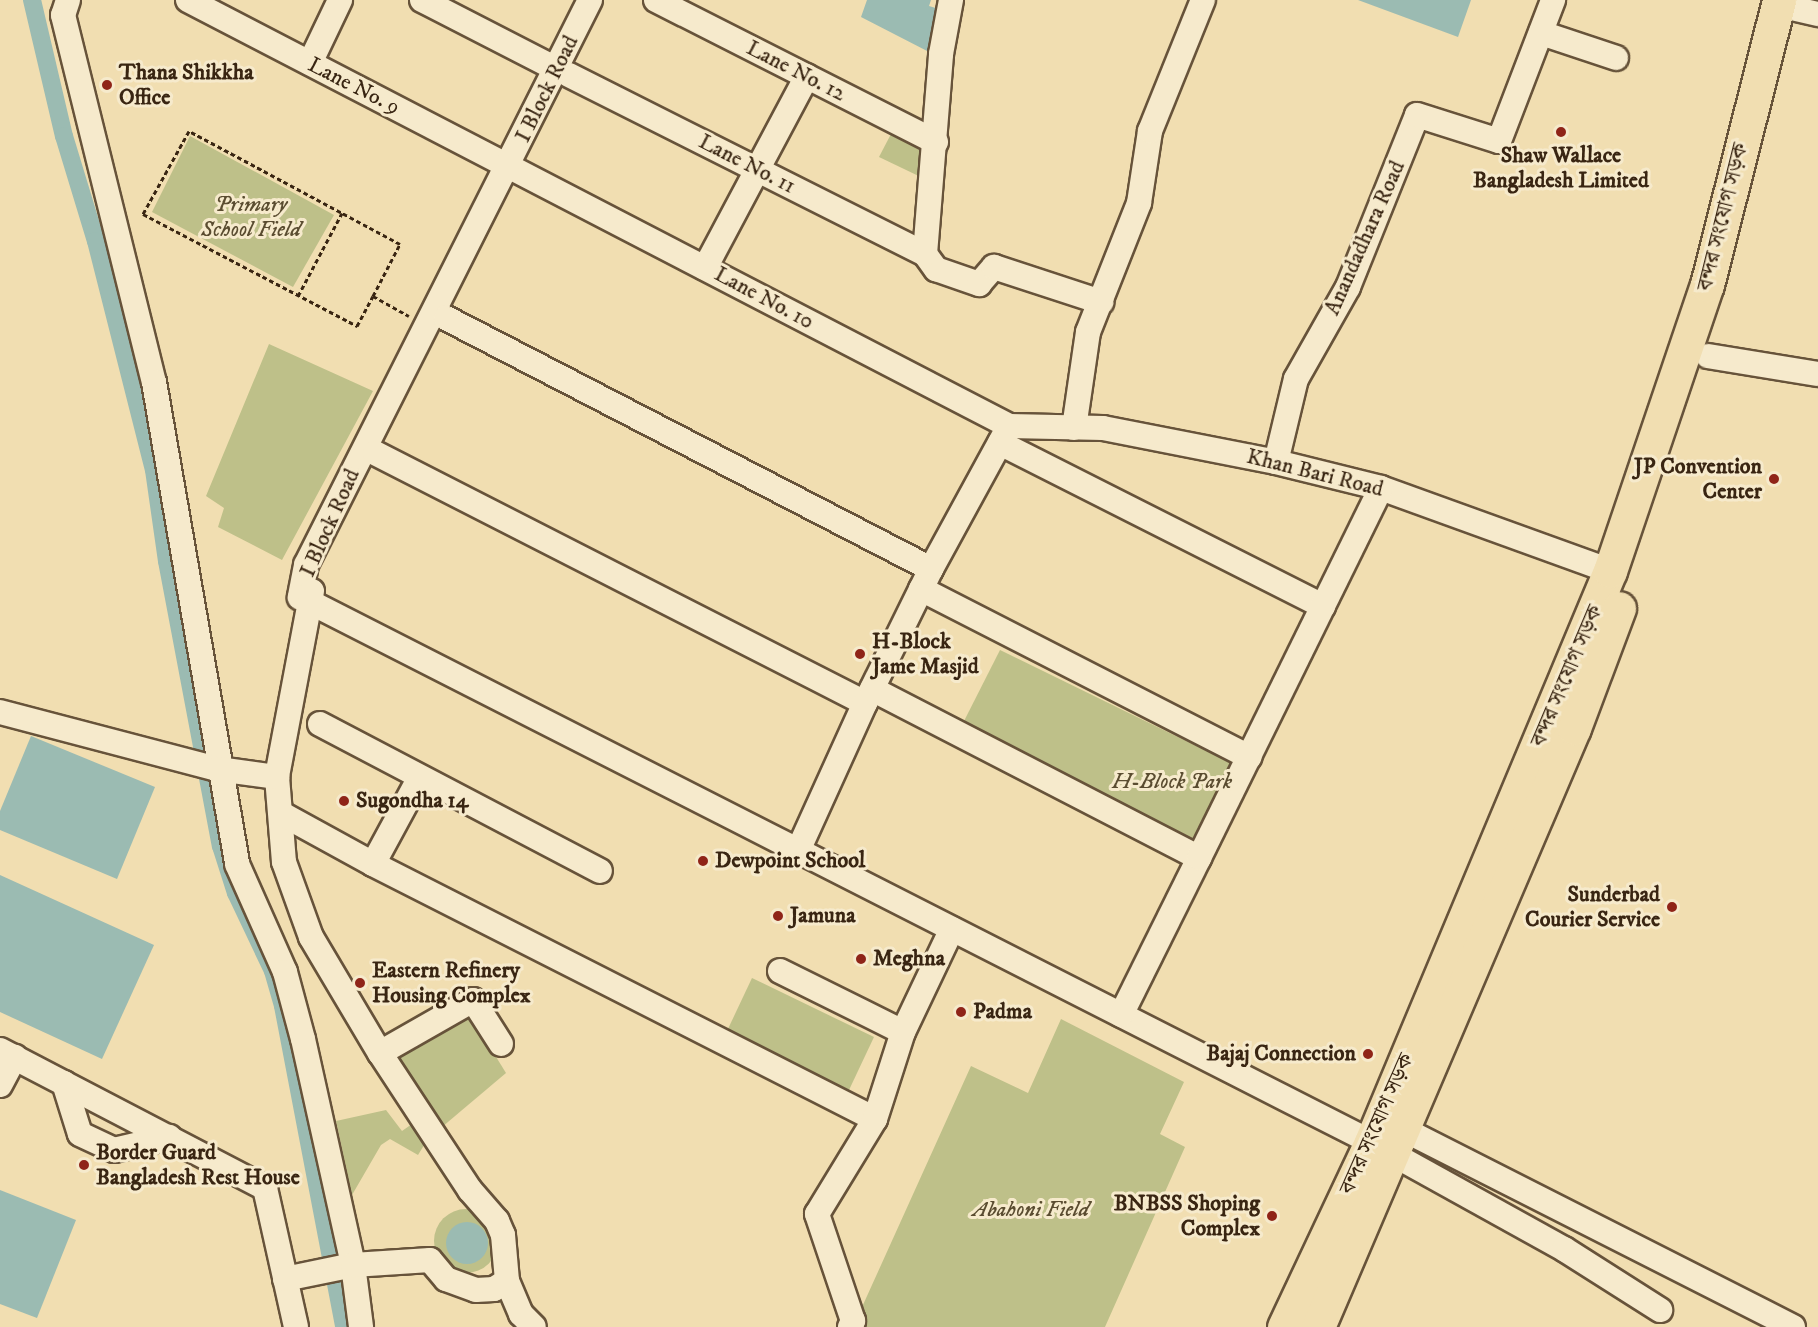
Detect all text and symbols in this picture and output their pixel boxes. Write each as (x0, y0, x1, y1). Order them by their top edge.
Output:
street label: I Block Road (510, 31, 584, 147)
street label: Lane No. 12 (742, 35, 850, 107)
street label: Lane No. 9 (304, 52, 404, 120)
place label: Thana Shikkha Office (119, 59, 254, 110)
marker: Thana Shikkha Office (100, 78, 114, 92)
marker: Shaw Wallace Bangladesh Limited (1554, 125, 1568, 139)
street label: Lane No. 11 (694, 128, 800, 200)
street label: বন্দর সংযোগ সড়ক (1692, 140, 1754, 294)
place label: Shaw Wallace Bangladesh Limited (1473, 142, 1649, 194)
street label: Anandadhara Road (1319, 157, 1411, 319)
park label: Primary School Field (201, 191, 301, 242)
street label: Lane No. 10 (710, 261, 818, 335)
street label: Khan Bari Road (1244, 443, 1386, 503)
place label: JP Convention Center (1634, 453, 1762, 505)
street label: I Block Road (294, 465, 366, 581)
marker: JP Convention Center (1767, 472, 1781, 486)
street label: বন্দর সংযোগ সড়ক (1525, 601, 1609, 751)
place label: H-Block Jame Masjid (872, 628, 979, 680)
marker: H-Block Jame Masjid (853, 647, 867, 661)
park label: H-Block Park (1112, 769, 1232, 795)
place label: Sugondha 14 (356, 788, 468, 814)
marker: Sugondha 14 (337, 794, 351, 808)
place label: Dewpoint School (715, 848, 865, 874)
marker: Dewpoint School (696, 854, 710, 868)
place label: Sunderbad Courier Service (1525, 881, 1660, 932)
marker: Sunderbad Courier Service (1665, 900, 1679, 914)
place label: Jamuna (790, 903, 856, 929)
marker: Jamuna (771, 909, 785, 923)
place label: Meghna (873, 946, 945, 972)
marker: Meghna (854, 952, 868, 966)
place label: Eastern Refinery Housing Complex (372, 957, 531, 1008)
marker: Eastern Refinery Housing Complex (353, 976, 367, 990)
place label: Padma (973, 999, 1032, 1025)
marker: Padma (954, 1005, 968, 1019)
place label: Bajaj Connection (1206, 1041, 1356, 1067)
marker: Bajaj Connection (1361, 1047, 1375, 1061)
street label: বন্দর সংযোগ সড়ক (1334, 1050, 1420, 1198)
place label: Border Guard Bangladesh Rest House (96, 1139, 300, 1190)
marker: Border Guard Bangladesh Rest House (77, 1158, 91, 1172)
place label: BNBSS Shoping Complex (1114, 1190, 1260, 1242)
park label: Abahoni Field (973, 1197, 1089, 1223)
marker: BNBSS Shoping Complex (1265, 1209, 1279, 1223)

